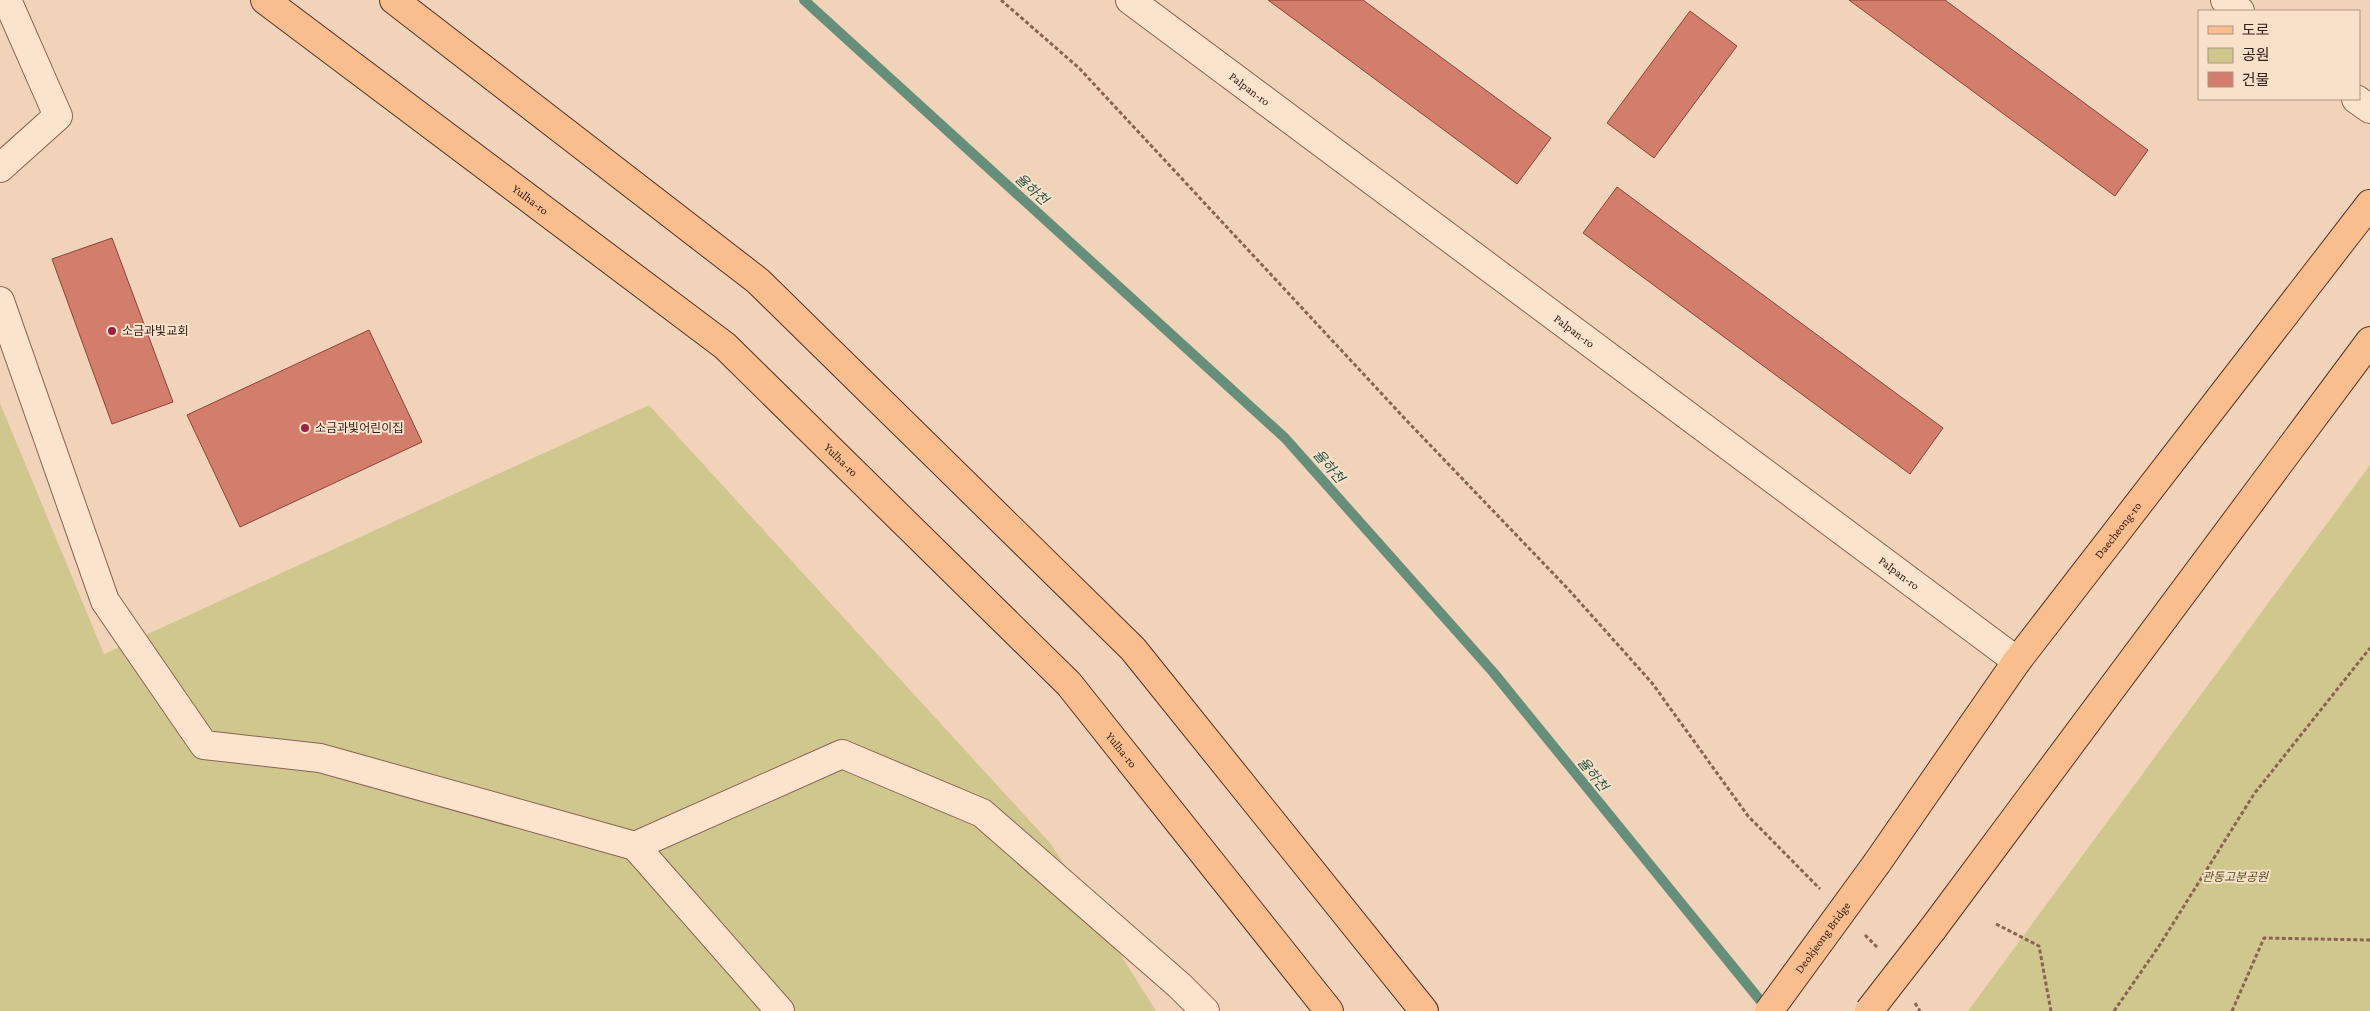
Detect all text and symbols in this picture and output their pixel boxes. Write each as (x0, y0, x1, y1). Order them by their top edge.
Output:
legend (2198, 10, 2360, 100)
text: 도로 (2242, 22, 2270, 38)
text: 공원 (2242, 47, 2270, 63)
street label: Palpan-ro (1226, 69, 1273, 109)
text: 건물 (2242, 72, 2270, 88)
water label: 율하천 (1012, 170, 1053, 209)
street label: Yulha-ro (509, 181, 551, 218)
street label: Palpan-ro (1551, 311, 1597, 351)
place label: 소금과빛교회 (122, 324, 188, 338)
marker: 소금과빛교회 (106, 325, 118, 337)
place label: 소금과빛어린이집 (315, 421, 403, 435)
marker: 소금과빛어린이집 (299, 422, 311, 434)
street label: Yulha-ro (821, 440, 861, 479)
water label: 율하천 (1310, 446, 1348, 487)
street label: Daecheong-ro (2092, 499, 2144, 561)
street label: Palpan-ro (1876, 553, 1922, 593)
street label: Yulha-ro (1103, 729, 1140, 771)
water label: 율하천 (1575, 754, 1612, 795)
park label: 관동고분공원 (2202, 870, 2269, 884)
street label: Deokjeong Bridge (1792, 899, 1853, 976)

